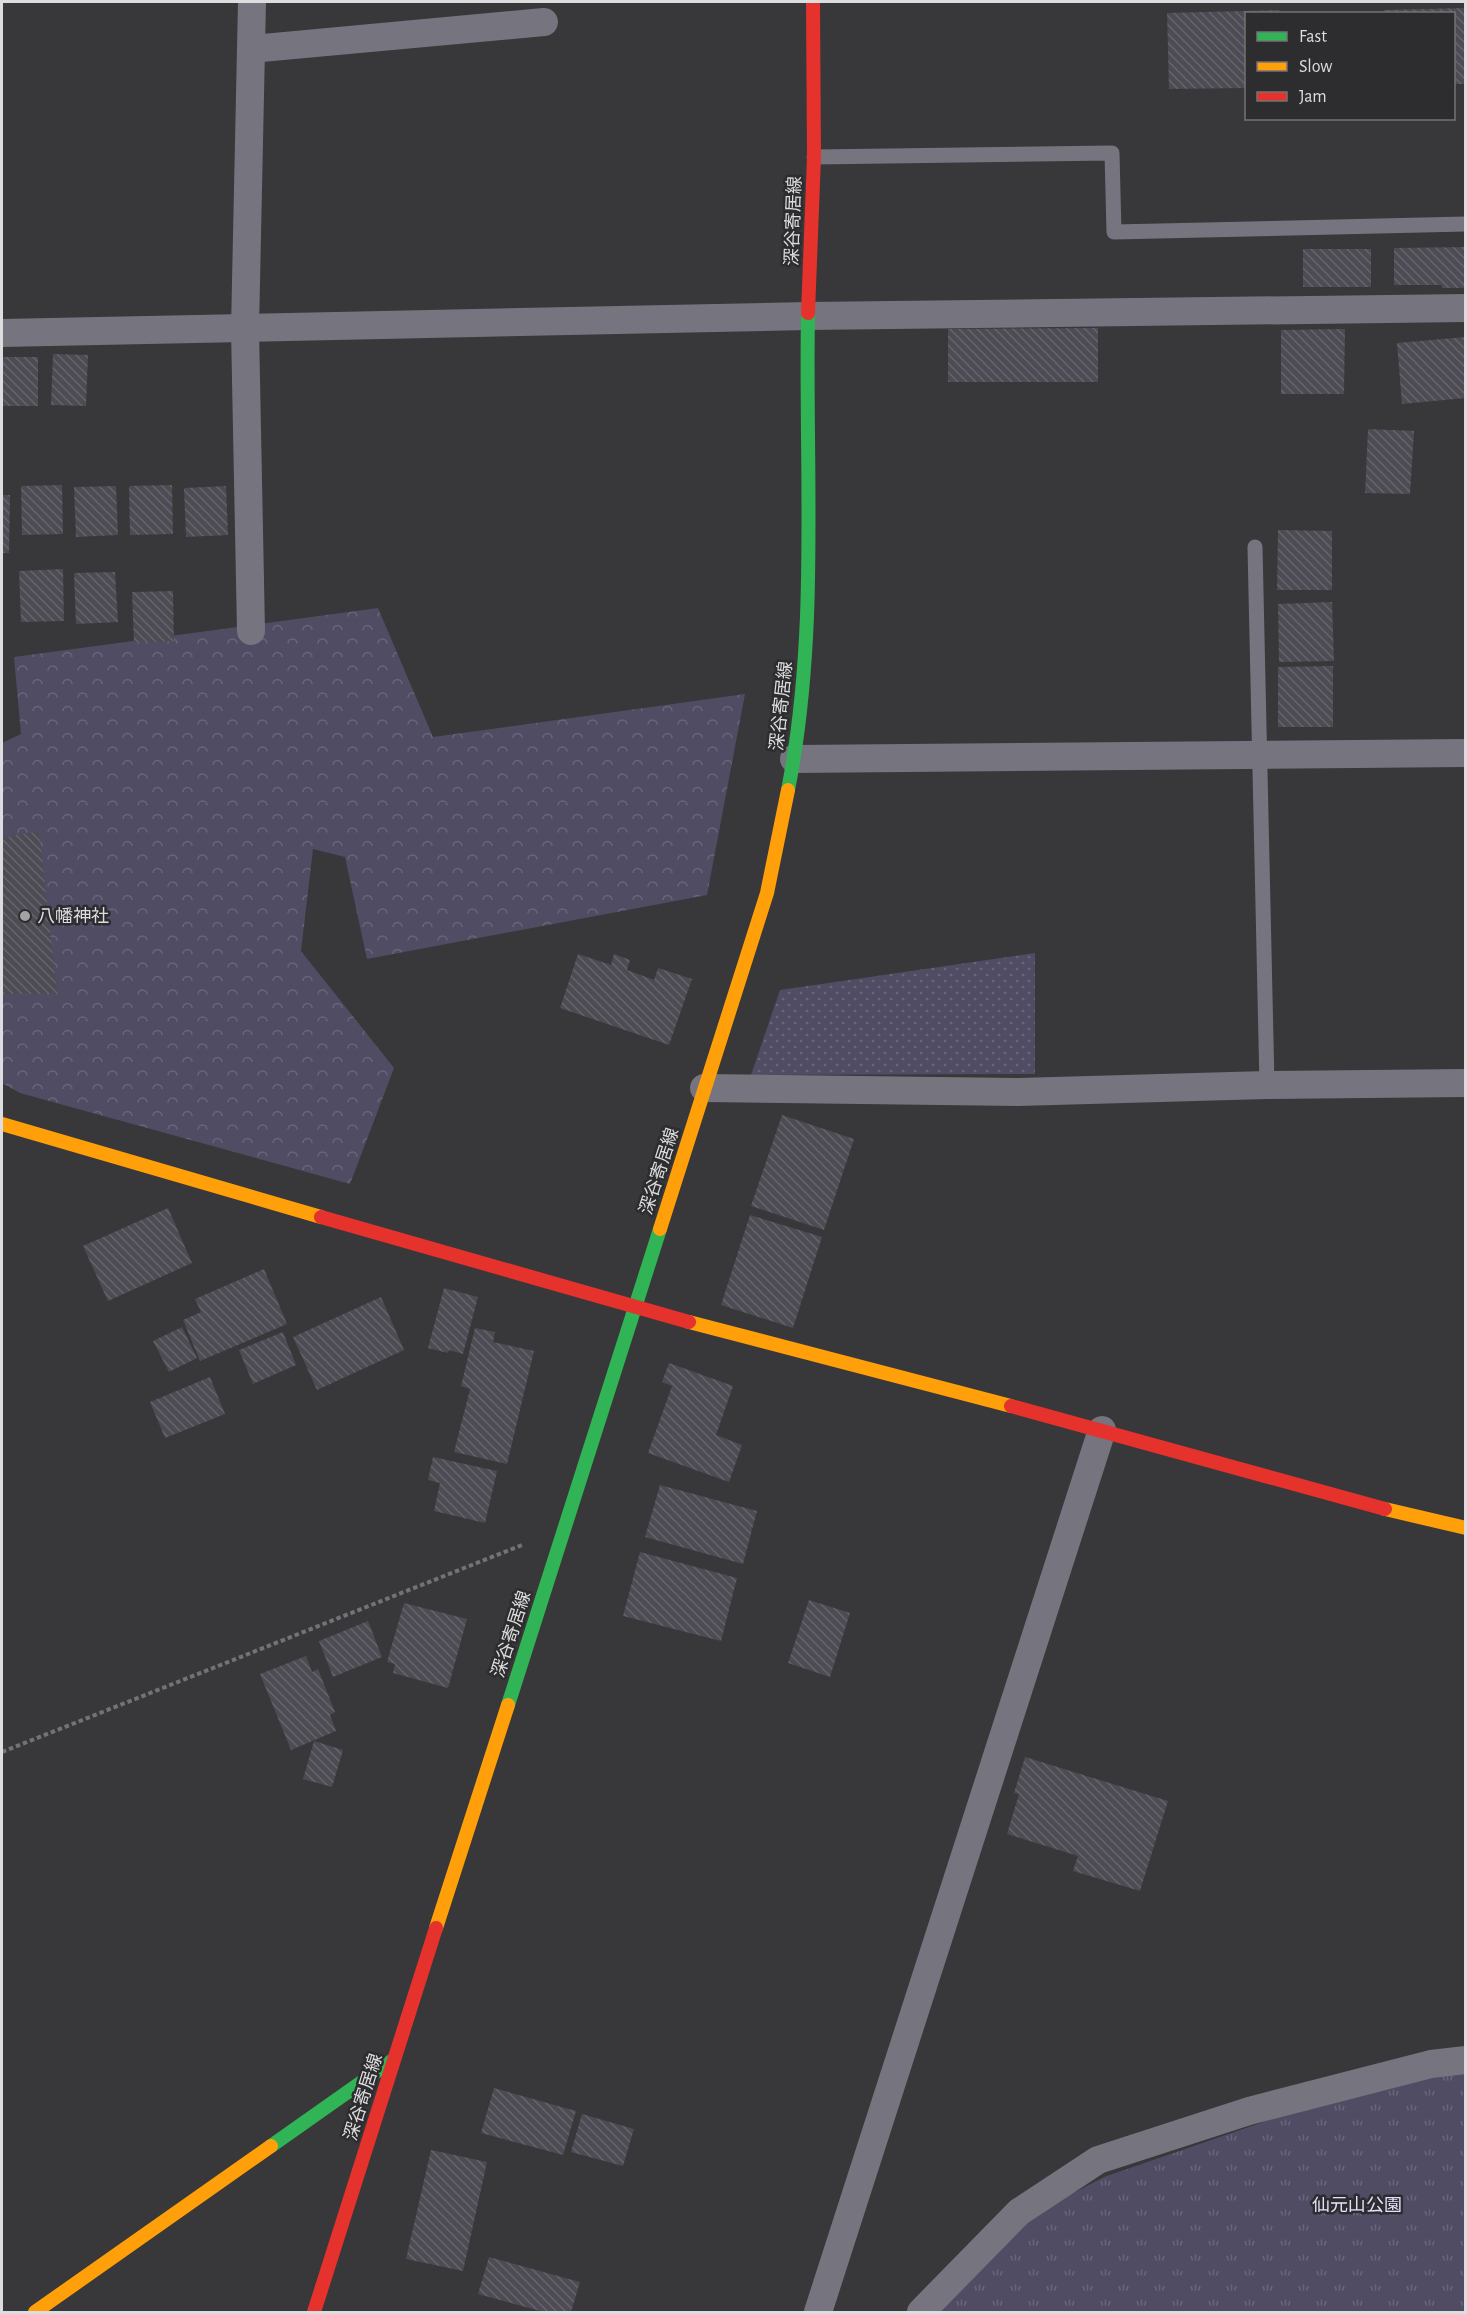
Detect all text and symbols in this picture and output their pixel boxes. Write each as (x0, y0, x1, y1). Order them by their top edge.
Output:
legend (1245, 12, 1455, 120)
text: Fast (1299, 28, 1327, 46)
text: Slow (1299, 58, 1332, 76)
text: Jam (1299, 88, 1327, 106)
street label: 深谷寄居線 (781, 176, 805, 266)
street label: 深谷寄居線 (766, 660, 796, 752)
place label: 八幡神社 (37, 907, 109, 926)
marker: 八幡神社 (18, 909, 32, 923)
street label: 深谷寄居線 (636, 1125, 682, 1217)
street label: 深谷寄居線 (488, 1588, 534, 1680)
street label: 深谷寄居線 (340, 2051, 386, 2143)
park label: 仙元山公園 (1312, 2196, 1402, 2215)

